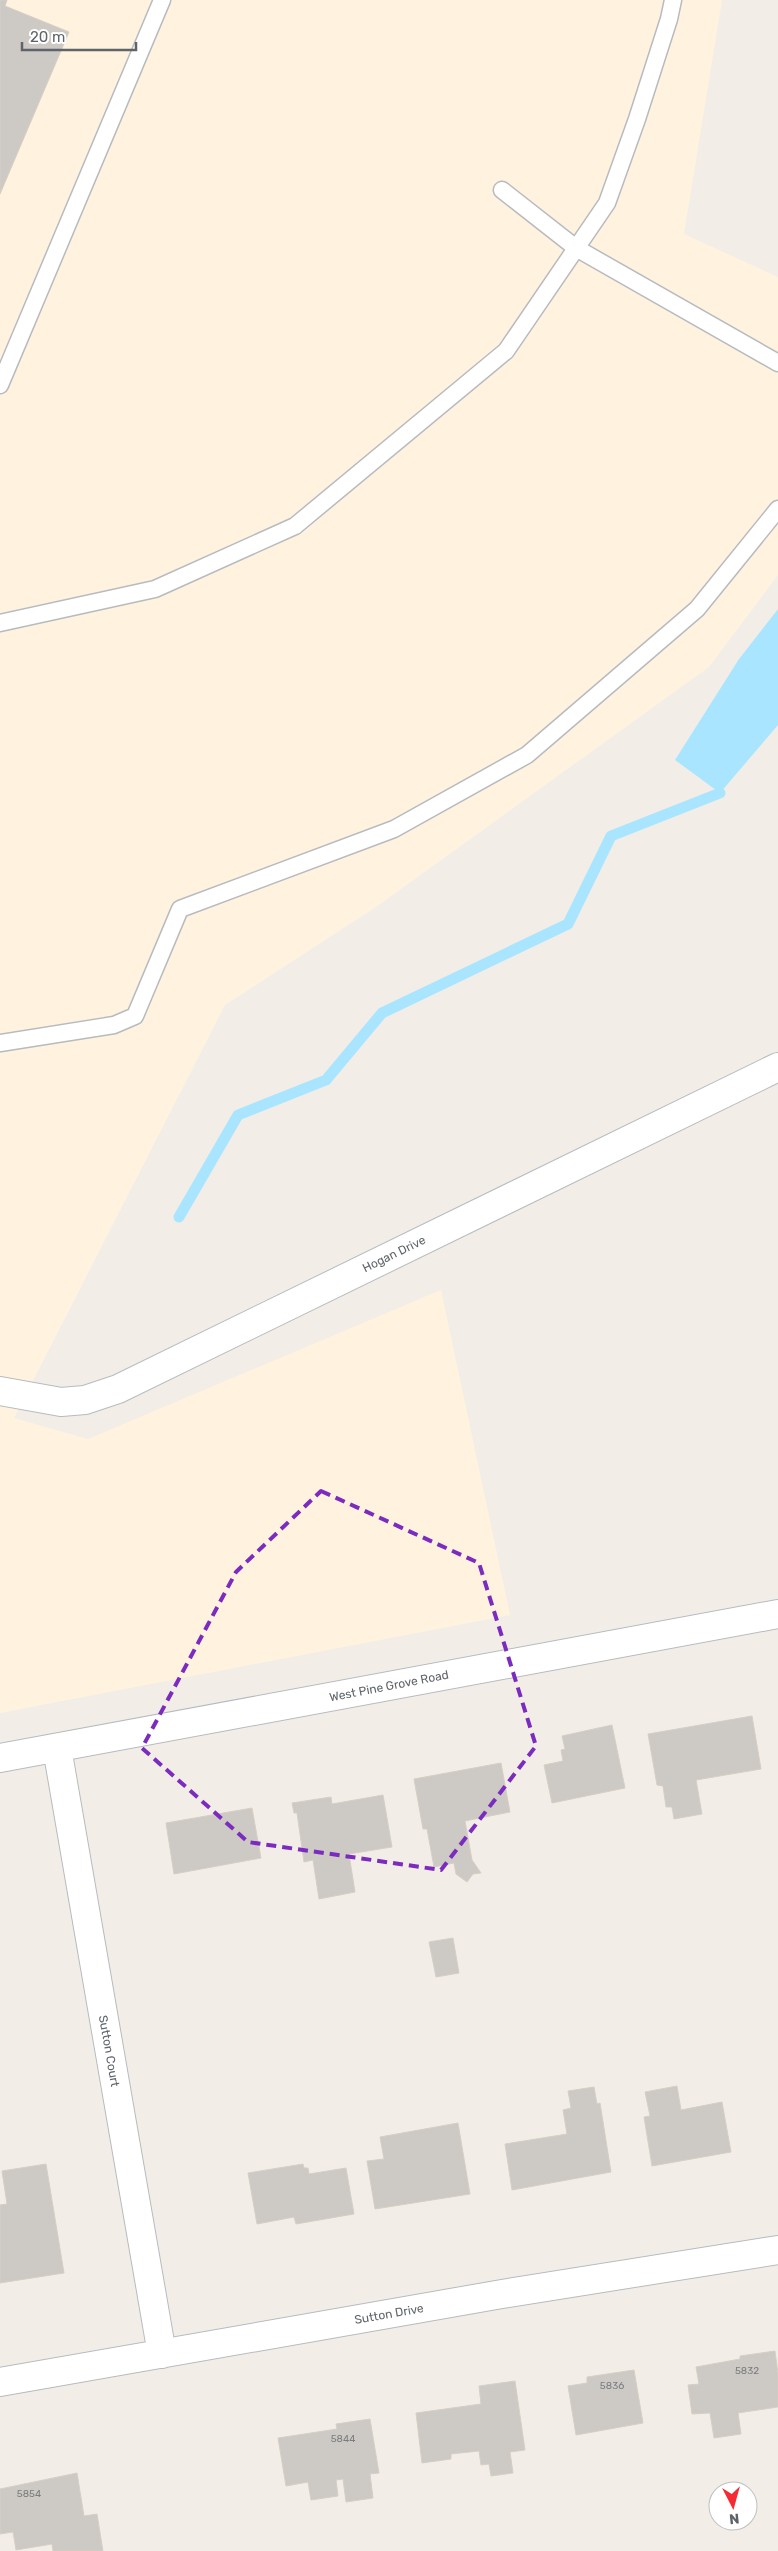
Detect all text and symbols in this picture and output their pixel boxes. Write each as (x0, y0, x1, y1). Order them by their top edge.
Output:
scale bar (22, 20, 136, 52)
text: 20 m (30, 28, 65, 46)
street label: Hogan Drive (360, 1233, 428, 1275)
street label: West Pine Grove Road (328, 1668, 450, 1704)
street label: Sutton Court (96, 2014, 122, 2088)
street label: Sutton Drive (353, 2301, 425, 2327)
house number: 5832 (735, 2365, 759, 2377)
house number: 5836 (600, 2380, 624, 2392)
house number: 5844 (331, 2433, 355, 2445)
north arrow (708, 2481, 758, 2531)
house number: 5854 (17, 2488, 41, 2500)
text: N (728, 2509, 740, 2527)

